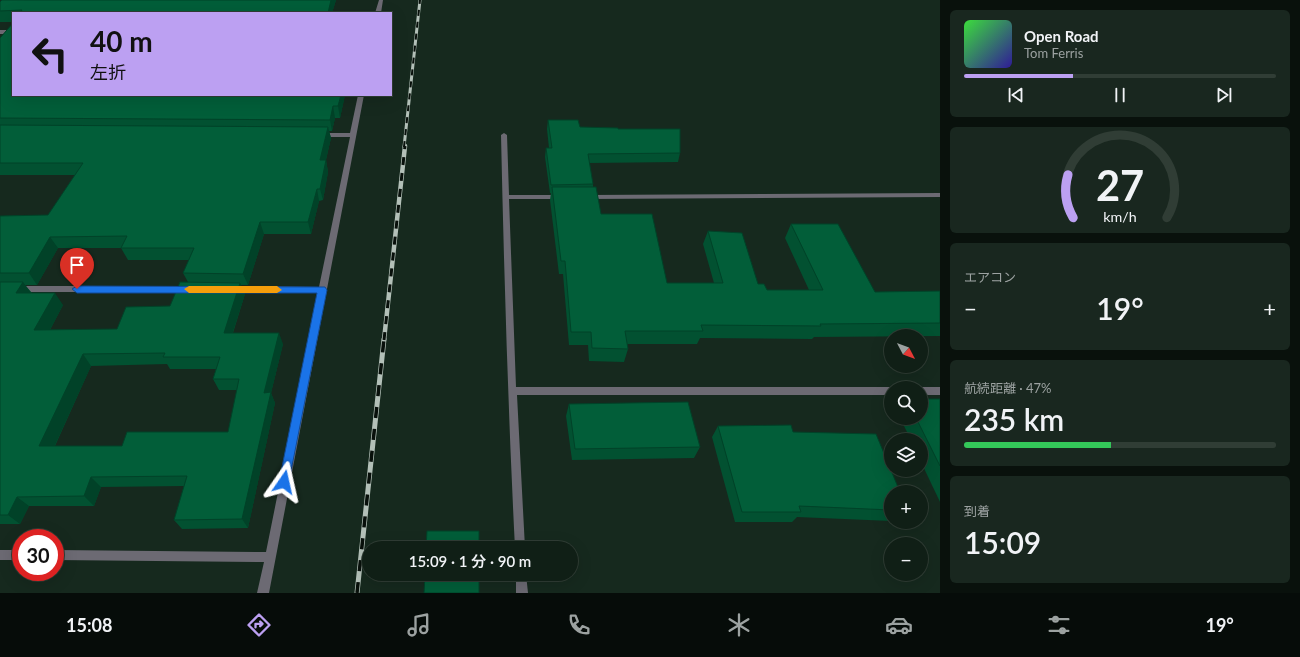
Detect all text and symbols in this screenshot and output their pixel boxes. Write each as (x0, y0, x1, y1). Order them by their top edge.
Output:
text: 40 m (90, 24, 153, 58)
text: Open Road (1024, 27, 1099, 45)
icon: left (24, 28, 76, 80)
text: Tom Ferris (1024, 45, 1083, 61)
text: 左折 (90, 61, 126, 83)
icon: previous (1005, 84, 1027, 106)
icon: pause (1109, 84, 1131, 106)
icon: next (1213, 84, 1235, 106)
text: 27 (1096, 160, 1144, 210)
text: km/h (1103, 207, 1137, 224)
pin (60, 248, 94, 289)
icon: arrive (66, 254, 88, 276)
text: エアコン (964, 269, 1016, 285)
text: 19° (1096, 290, 1144, 326)
text: − (964, 295, 977, 322)
text: + (1263, 295, 1276, 322)
north arrow (884, 329, 928, 373)
map controls (884, 329, 928, 581)
text: 航続距離 · 47% (964, 380, 1052, 396)
button: search (884, 381, 928, 425)
text: 235 km (964, 401, 1064, 437)
button: layers (884, 433, 928, 477)
position arrow (263, 461, 305, 503)
button: + (884, 485, 928, 529)
text: 到着 (964, 503, 990, 519)
text: 15:09 (964, 524, 1041, 560)
speed limit sign: 30 (12, 529, 64, 581)
button: − (884, 537, 928, 581)
text: 15:09 · 1 分 · 90 m (409, 552, 531, 570)
icon: directions (245, 611, 273, 639)
icon: music (405, 611, 433, 639)
icon: phone (565, 611, 593, 639)
icon: climate (725, 611, 753, 639)
icon: car (885, 611, 913, 639)
icon: filters (1045, 611, 1073, 639)
text: 15:08 (66, 614, 112, 636)
text: 19° (1205, 614, 1234, 636)

